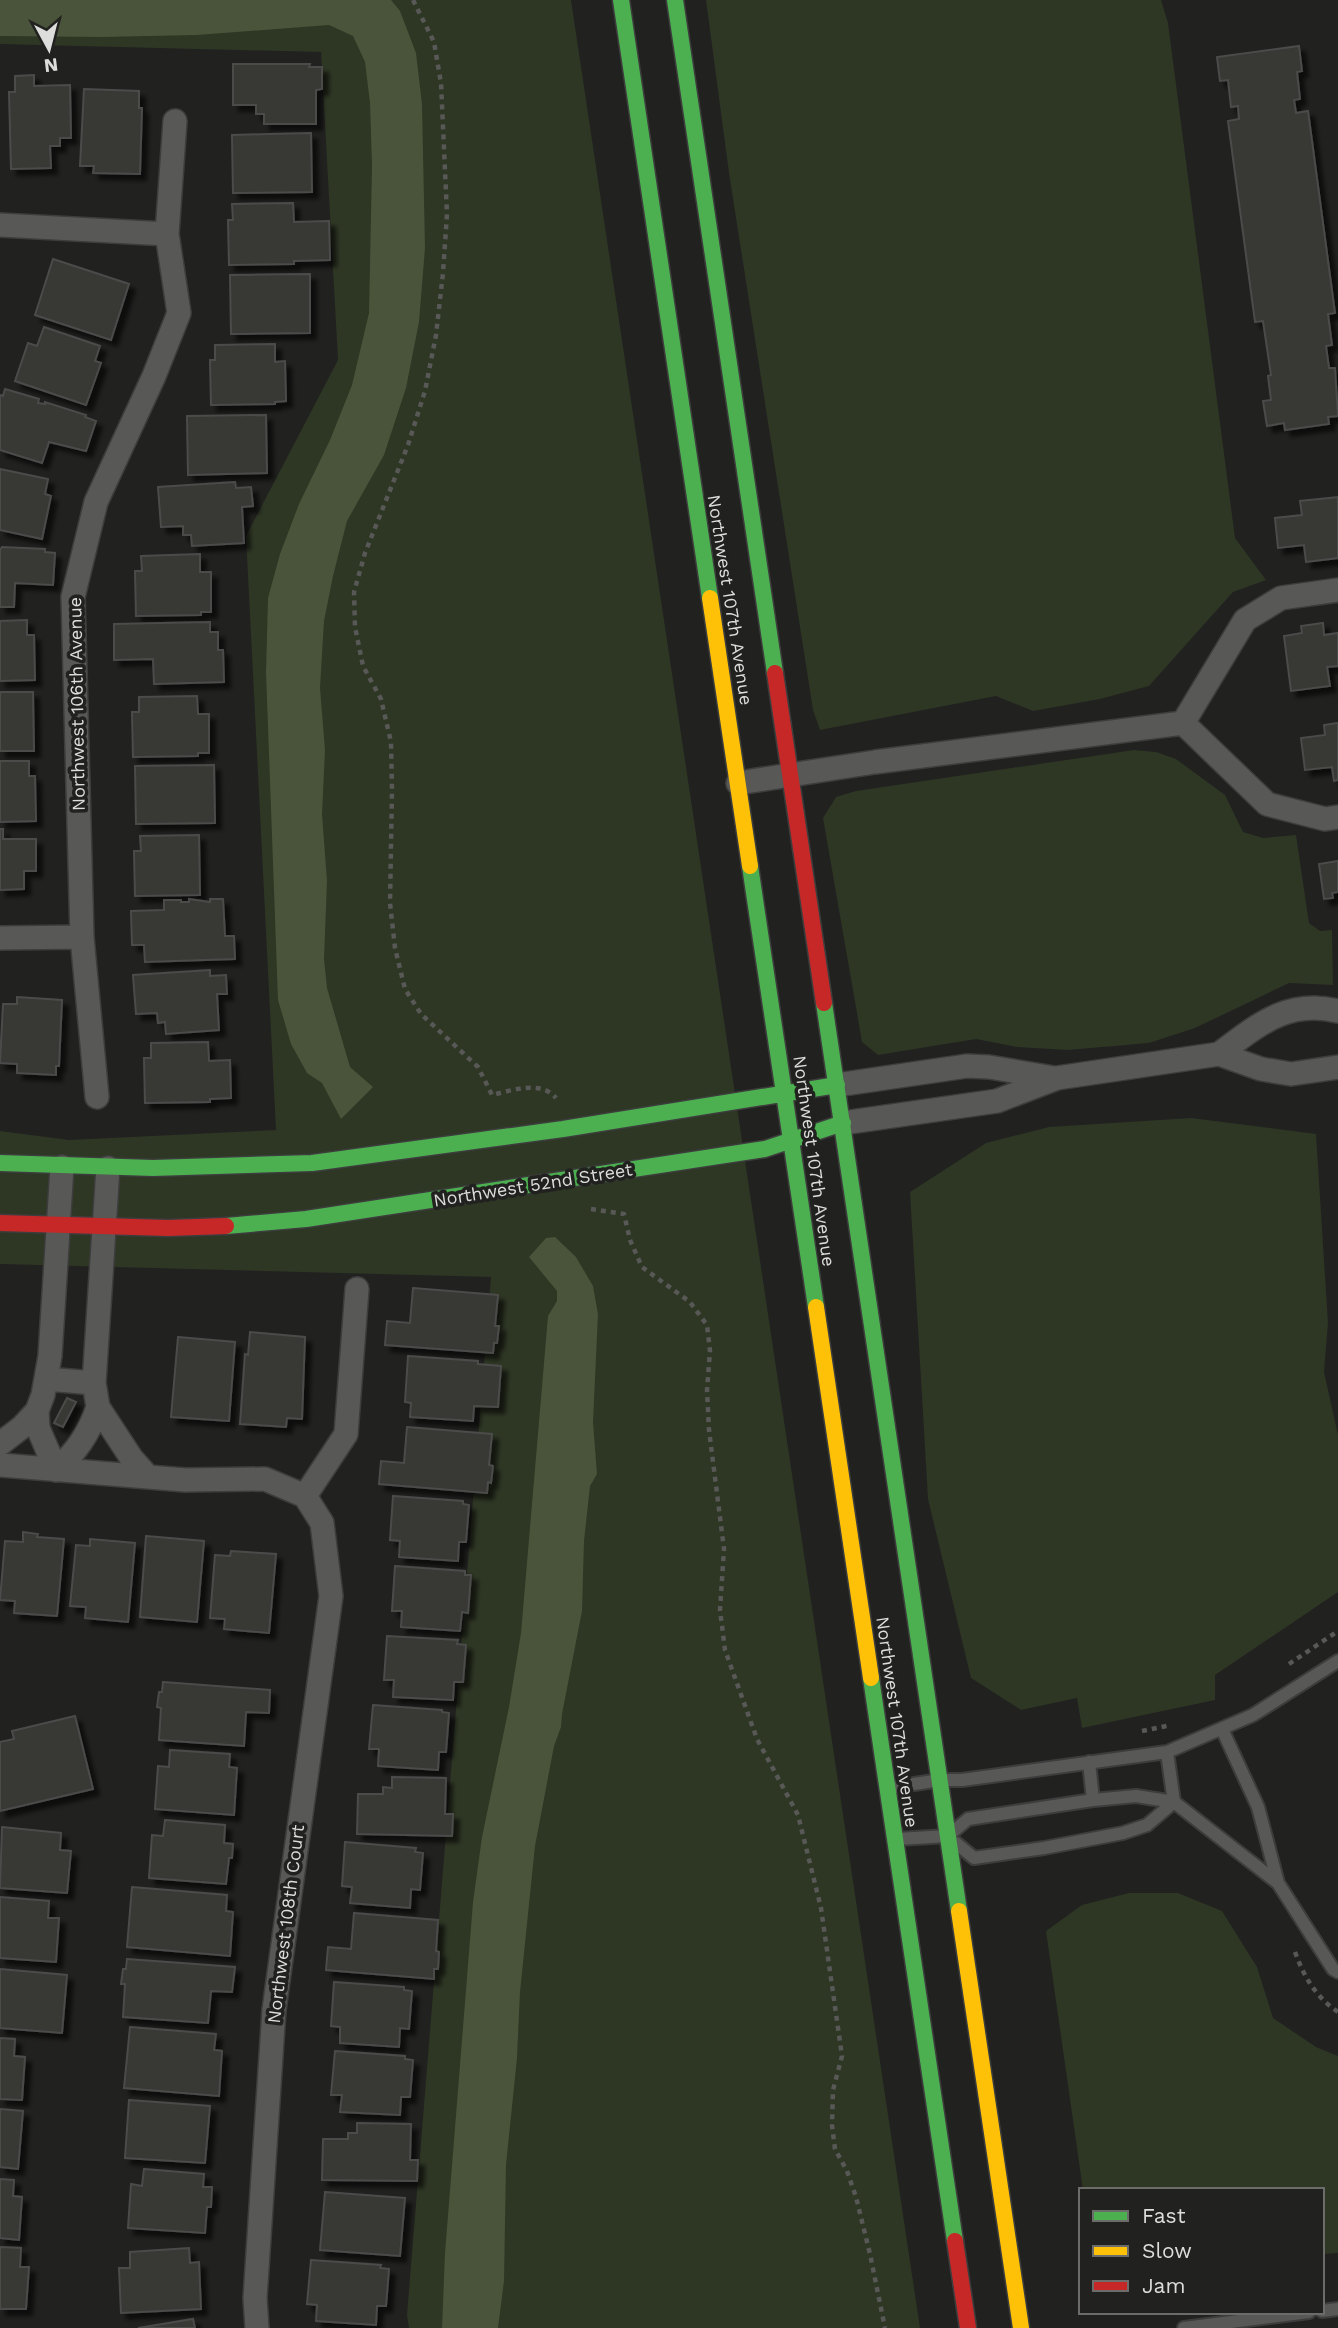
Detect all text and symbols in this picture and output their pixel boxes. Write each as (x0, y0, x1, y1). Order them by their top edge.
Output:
north arrow (14, 14, 84, 84)
text: N (43, 53, 59, 78)
street label: Northwest 107th Avenue (703, 493, 758, 707)
street label: Northwest 106th Avenue (64, 597, 89, 811)
street label: Northwest 107th Avenue (789, 1054, 840, 1268)
street label: Northwest 52nd Street (432, 1158, 634, 1211)
street label: Northwest 107th Avenue (872, 1615, 923, 1829)
street label: Northwest 108th Court (263, 1823, 308, 2024)
legend (1079, 2188, 1324, 2314)
text: Fast (1142, 2203, 1186, 2228)
text: Slow (1142, 2238, 1192, 2263)
text: Jam (1142, 2273, 1185, 2298)

